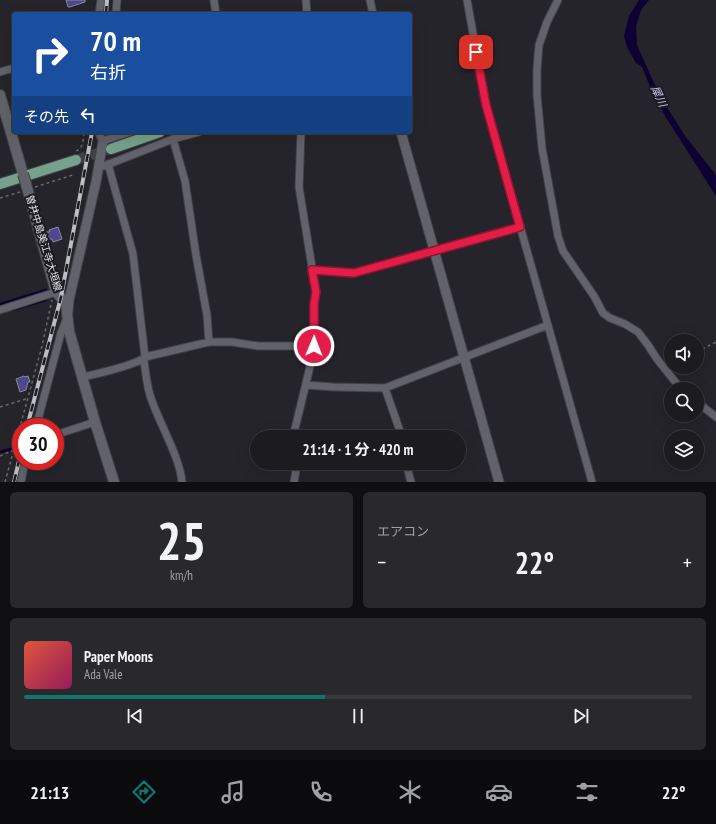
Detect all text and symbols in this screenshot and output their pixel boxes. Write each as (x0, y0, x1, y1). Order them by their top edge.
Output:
text: 70 m (90, 22, 141, 59)
icon: right (24, 28, 76, 80)
pin (459, 35, 493, 69)
icon: arrive (465, 41, 487, 63)
text: 右折 (90, 61, 126, 84)
water label: 犀川 (648, 83, 670, 110)
icon: left (77, 104, 99, 126)
text: その先 (24, 107, 69, 126)
street label: 曽井中島美江寺大垣線 (23, 193, 65, 293)
position arrow (293, 325, 335, 367)
map controls (664, 334, 704, 470)
button: sound (664, 334, 704, 374)
button: search (664, 382, 704, 422)
speed limit sign: 30 (12, 418, 64, 470)
button: layers (664, 430, 704, 470)
text: 21:14 · 1 分 · 420 m (303, 440, 413, 459)
text: 25 (157, 507, 206, 574)
text: エアコン (377, 523, 429, 540)
text: 22° (515, 543, 554, 582)
text: − (377, 548, 386, 576)
text: + (683, 548, 692, 576)
text: km/h (170, 567, 193, 584)
text: Paper Moons (84, 647, 153, 666)
text: Ada Vale (84, 666, 123, 683)
icon: previous (124, 705, 146, 727)
icon: pause (347, 705, 369, 727)
icon: next (570, 705, 592, 727)
icon: directions (130, 778, 158, 806)
icon: music (219, 778, 247, 806)
icon: phone (307, 778, 335, 806)
icon: climate (396, 778, 424, 806)
icon: car (485, 778, 513, 806)
icon: filters (573, 778, 601, 806)
text: 21:13 (30, 781, 69, 804)
text: 22° (662, 781, 686, 804)

